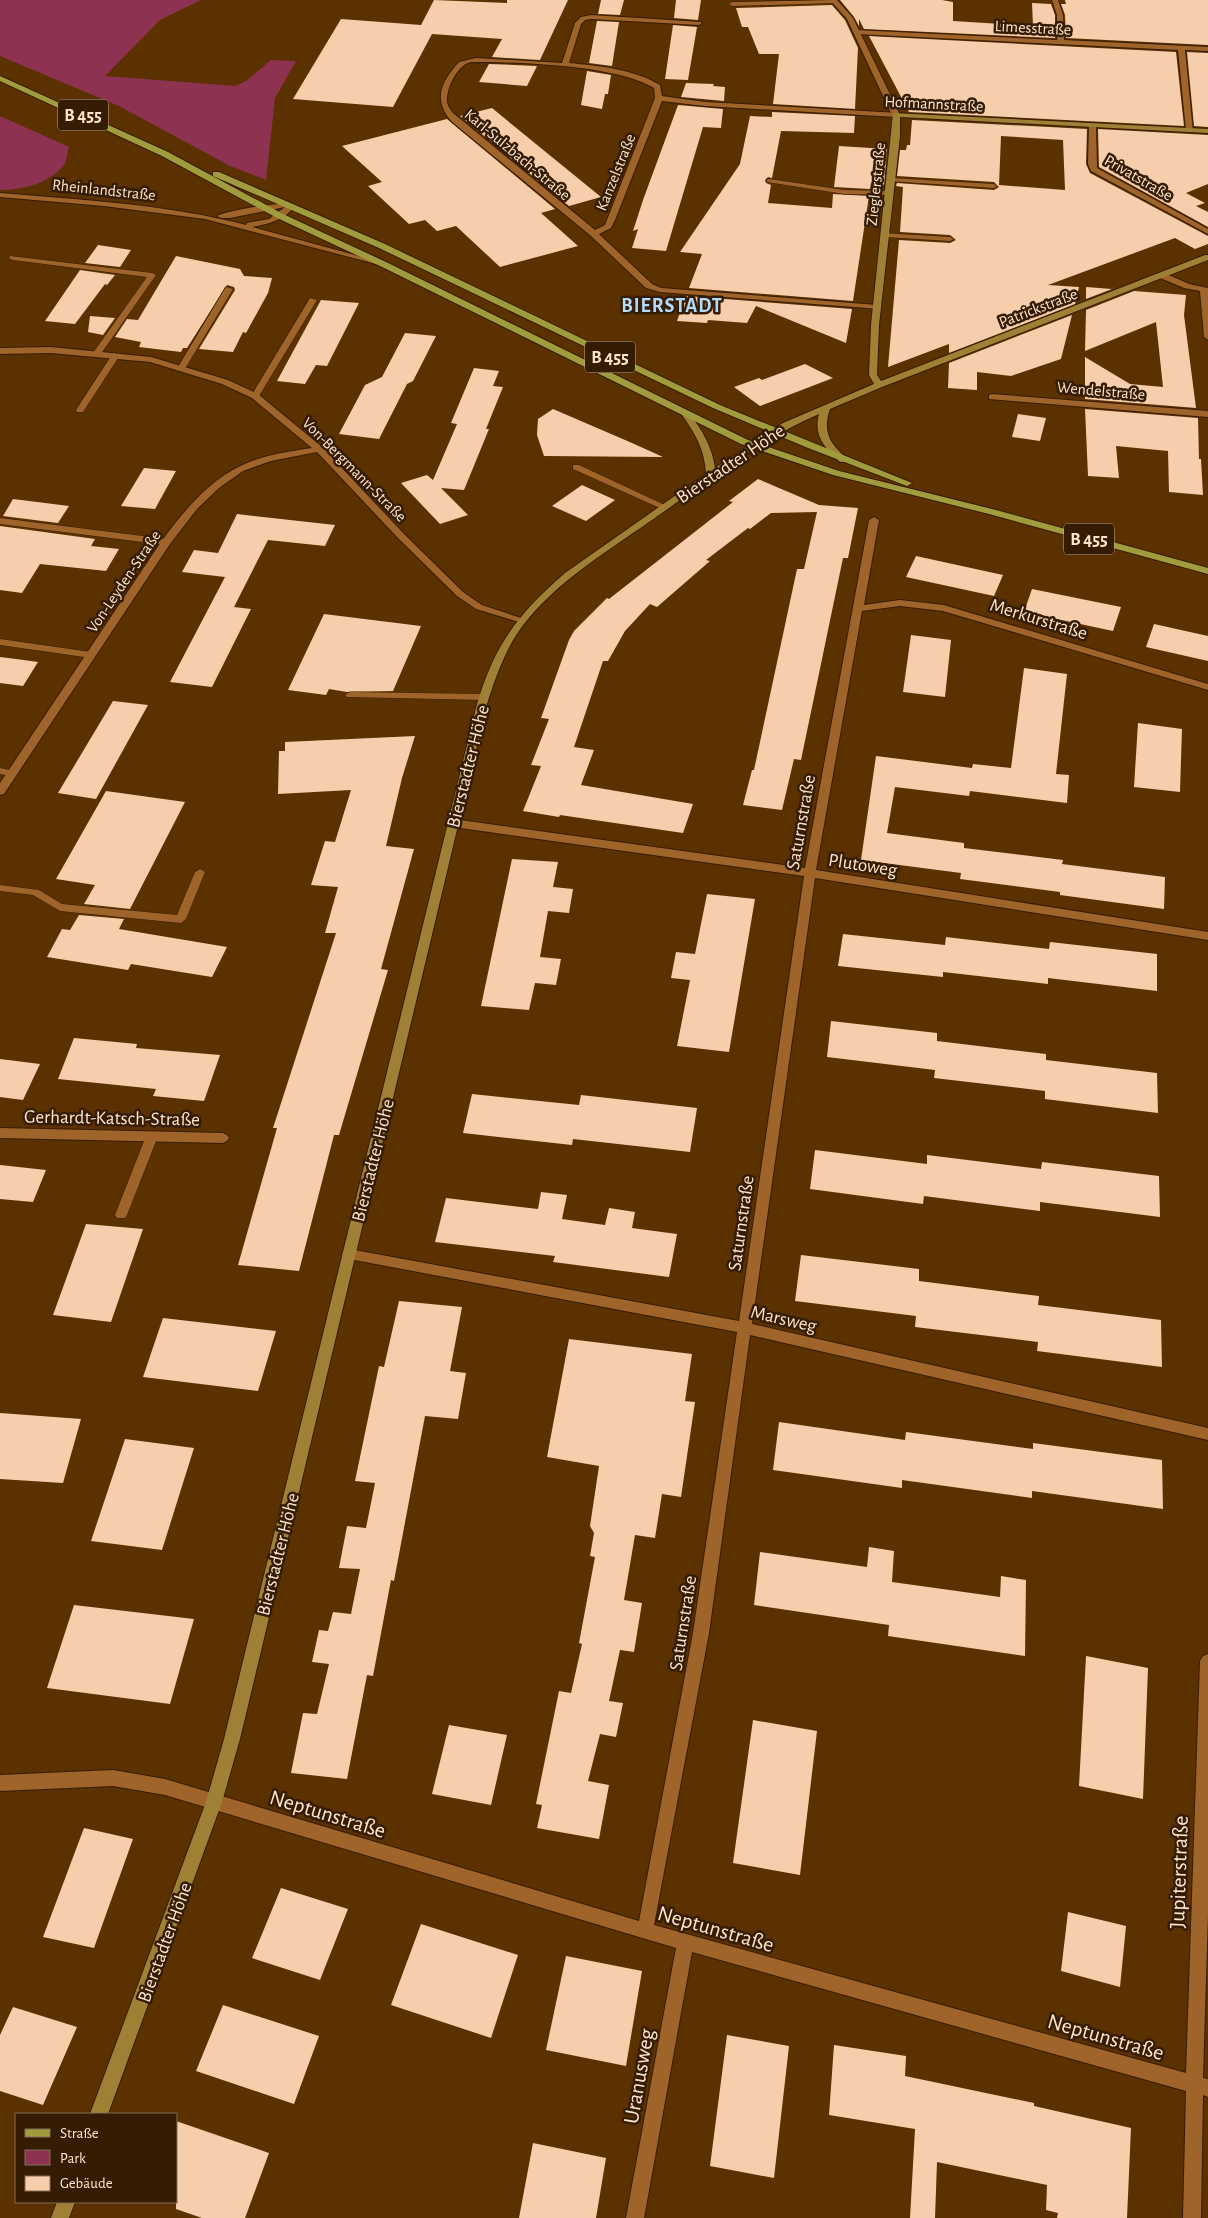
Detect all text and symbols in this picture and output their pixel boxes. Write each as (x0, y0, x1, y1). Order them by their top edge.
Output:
street label: Limesstraße (994, 18, 1071, 38)
street label: Hofmannstraße (884, 93, 984, 115)
road number: B 455 (58, 100, 108, 130)
street label: Karl-Sulzbach-Straße (461, 106, 573, 203)
street label: Kanzelstraße (593, 132, 639, 213)
street label: Zieglerstraße (864, 142, 888, 226)
street label: Privatstraße (1102, 152, 1175, 204)
street label: Rheinlandstraße (51, 177, 156, 203)
street label: Patrickstraße (997, 286, 1080, 330)
district label: BIERSTADT (621, 296, 723, 316)
road number: B 455 (585, 342, 635, 372)
street label: Wendelstraße (1056, 379, 1146, 403)
street label: Von-Bergmann-Straße (299, 415, 409, 525)
street label: Bierstadter Höhe (673, 421, 788, 507)
road number: B 455 (1064, 524, 1114, 554)
street label: Von-Leyden-Straße (84, 528, 165, 636)
street label: Merkurstraße (988, 596, 1090, 643)
street label: Bierstadter Höhe (444, 703, 493, 830)
street label: Saturnstraße (784, 773, 819, 871)
street label: Plutoweg (827, 851, 899, 880)
street label: Bierstadter Höhe (349, 1097, 398, 1224)
street label: Gerhardt-Katsch-Straße (24, 1107, 200, 1130)
street label: Saturnstraße (725, 1174, 758, 1272)
street label: Marsweg (749, 1303, 819, 1336)
street label: Bierstadter Höhe (254, 1491, 303, 1618)
street label: Saturnstraße (667, 1574, 700, 1672)
street label: Neptunstraße (267, 1786, 388, 1842)
street label: Jupiterstraße (1166, 1815, 1192, 1929)
street label: Bierstadter Höhe (135, 1880, 196, 2005)
street label: Neptunstraße (655, 1902, 776, 1956)
street label: Neptunstraße (1045, 2010, 1166, 2064)
street label: Uranusweg (620, 2027, 658, 2125)
legend (15, 2113, 178, 2203)
text: Straße (60, 2126, 99, 2141)
text: Park (60, 2151, 86, 2166)
text: Gebäude (60, 2176, 113, 2191)

